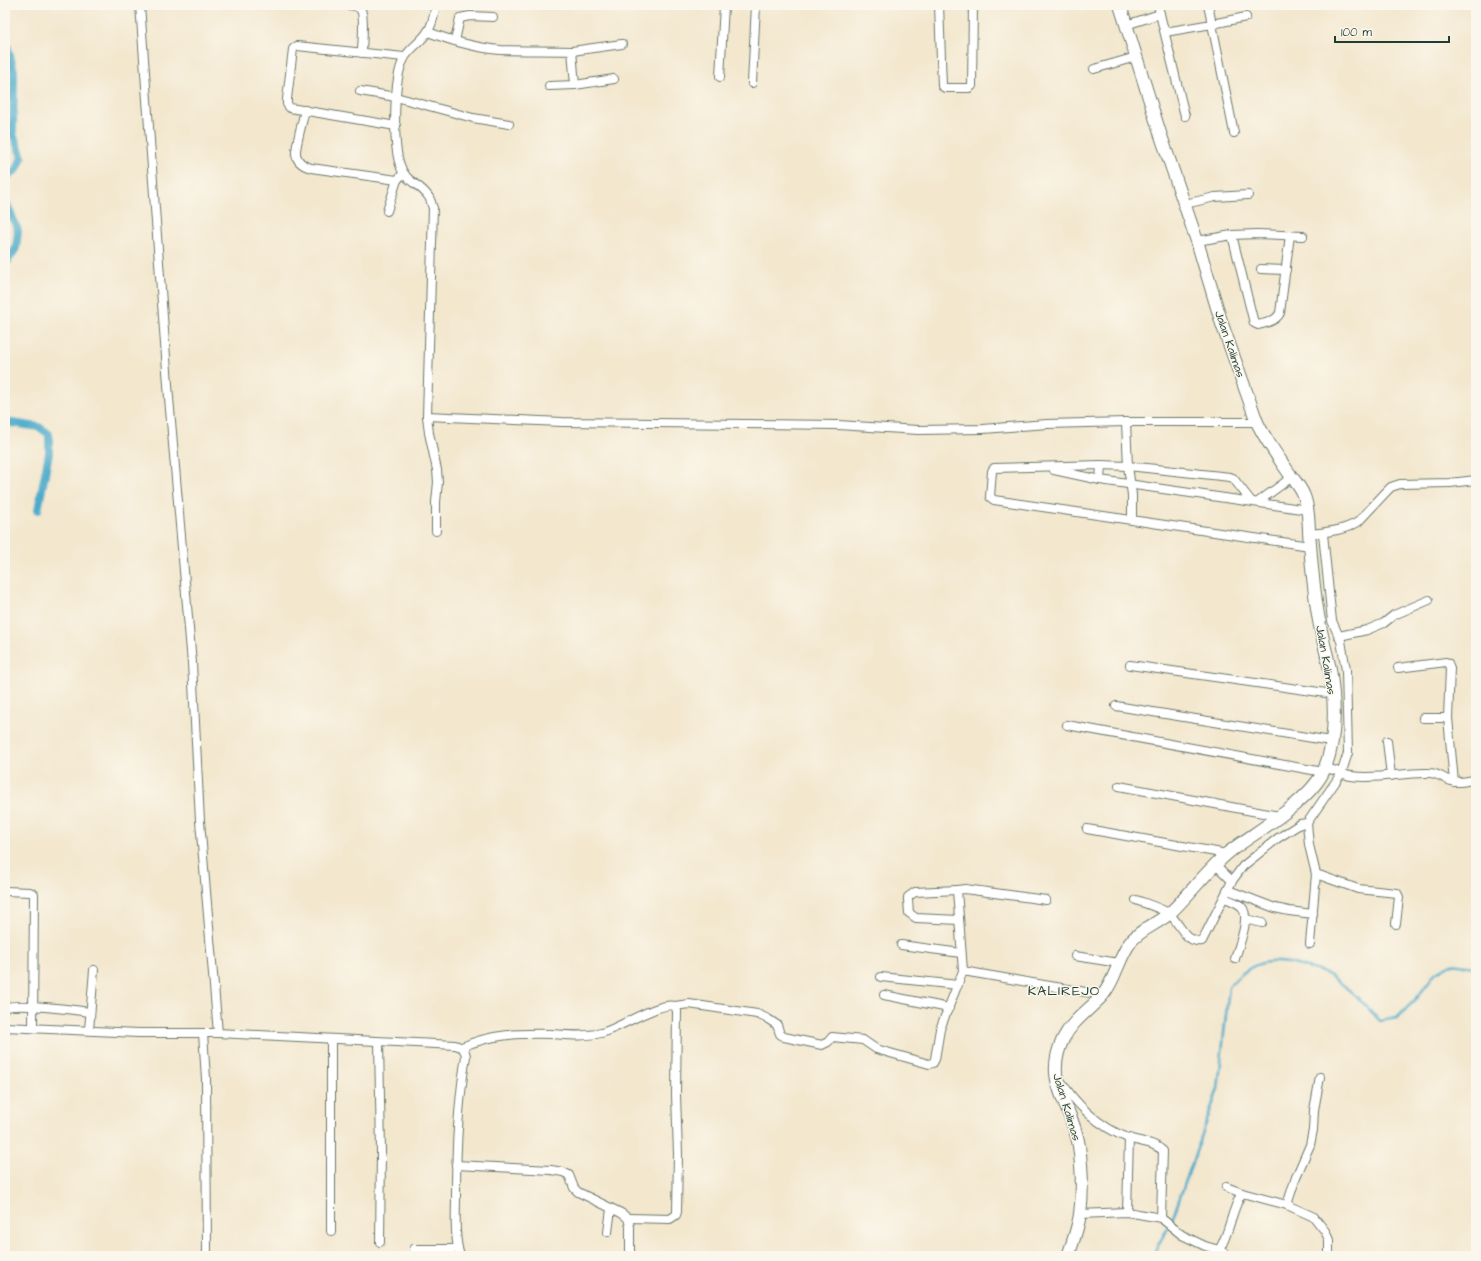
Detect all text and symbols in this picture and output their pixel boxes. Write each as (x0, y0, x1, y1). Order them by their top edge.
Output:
scale bar (1335, 18, 1449, 44)
text: 100 m (1341, 24, 1372, 41)
street label: Jalan Kalimas (1210, 308, 1249, 380)
street label: Jalan Kalimas (1311, 624, 1340, 696)
district label: KALIREJO (1028, 981, 1100, 1001)
street label: Jalan Kalimas (1048, 1071, 1085, 1143)

